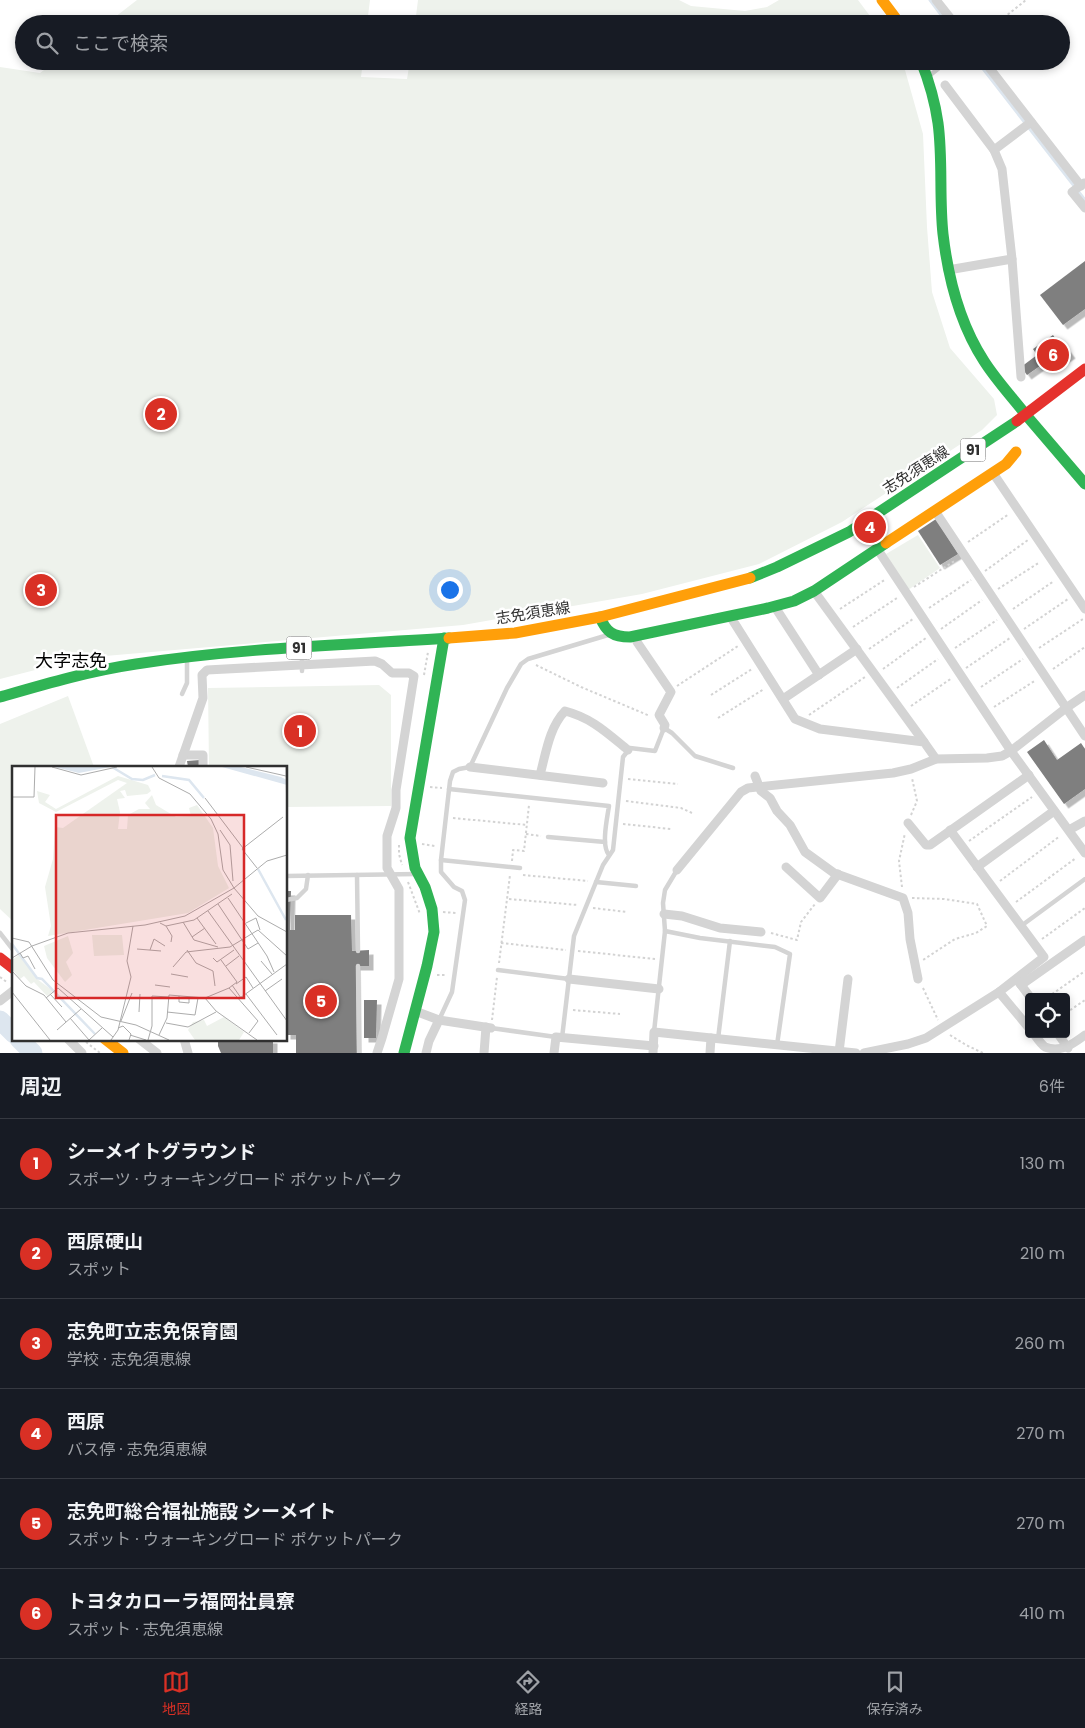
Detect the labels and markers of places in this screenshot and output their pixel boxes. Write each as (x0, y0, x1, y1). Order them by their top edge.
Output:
pin: 6 (1037, 336, 1069, 374)
pin: 2 (145, 395, 177, 433)
pin: 4 (854, 508, 886, 546)
pin: 3 (25, 571, 57, 609)
pin: 1 (284, 712, 316, 750)
pin: 5 (305, 982, 337, 1020)

